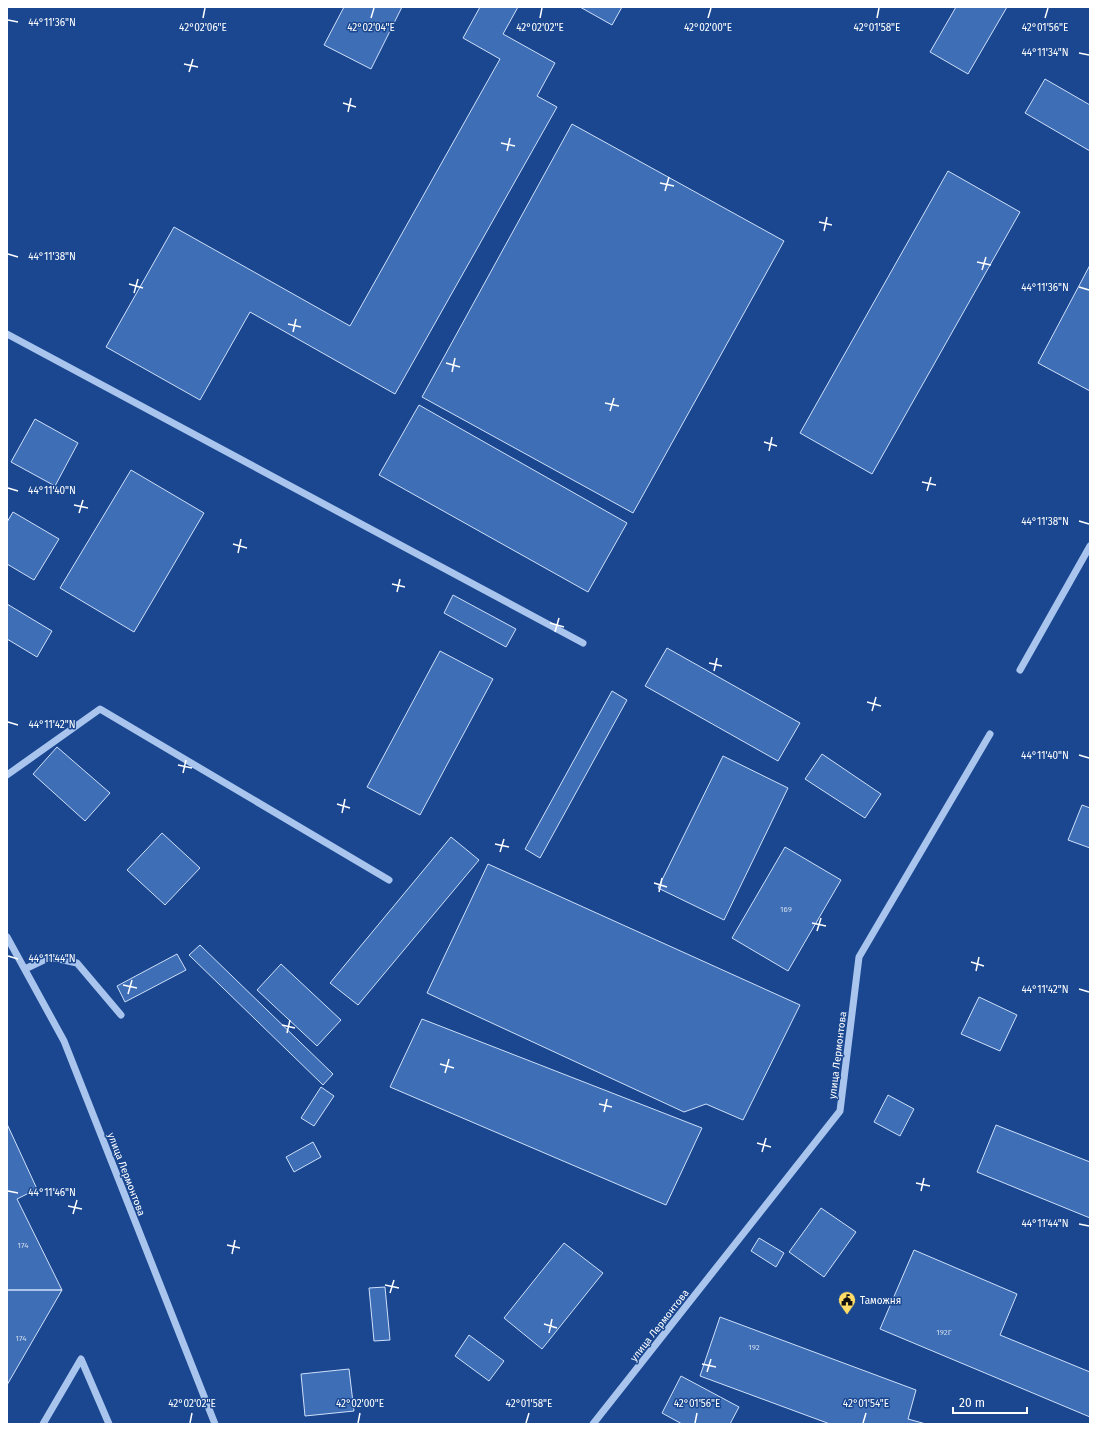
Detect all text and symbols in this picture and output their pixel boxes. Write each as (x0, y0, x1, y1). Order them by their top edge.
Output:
text: 44°11'36"N (28, 17, 76, 29)
text: 42°02'06"E (179, 22, 227, 34)
text: 42°02'04"E (347, 22, 395, 34)
text: 42°02'02"E (516, 22, 564, 34)
text: 42°02'00"E (684, 22, 732, 34)
text: 42°01'58"E (854, 22, 900, 34)
text: 42°01'56"E (1022, 22, 1068, 34)
text: 44°11'34"N (1021, 47, 1069, 59)
text: 44°11'38"N (28, 251, 76, 263)
text: 44°11'36"N (1021, 282, 1069, 294)
text: 44°11'40"N (28, 485, 76, 497)
text: 44°11'38"N (1021, 516, 1069, 528)
text: 44°11'42"N (28, 719, 76, 731)
text: 44°11'40"N (1021, 750, 1069, 762)
house number: 169 (780, 905, 792, 914)
text: 44°11'44"N (28, 953, 76, 965)
text: 44°11'42"N (1021, 984, 1069, 996)
street label: улица Лермонтова (827, 1011, 849, 1100)
street label: улица Лермонтова (105, 1131, 147, 1218)
text: 44°11'46"N (28, 1187, 76, 1199)
text: 44°11'44"N (1021, 1218, 1069, 1230)
house number: 174 (18, 1241, 29, 1250)
street label: улица Лермонтова (628, 1287, 692, 1364)
public building icon: Таможня (837, 1290, 857, 1315)
place label: Таможня (860, 1295, 901, 1307)
house number: 192Г (936, 1328, 952, 1337)
house number: 174 (16, 1334, 27, 1343)
house number: 192 (748, 1343, 760, 1352)
scale bar (953, 1389, 1027, 1415)
text: 20 m (959, 1396, 985, 1410)
text: 42°02'02"E (168, 1398, 216, 1410)
text: 42°02'00"E (336, 1398, 384, 1410)
text: 42°01'58"E (506, 1398, 552, 1410)
text: 42°01'56"E (674, 1398, 720, 1410)
text: 42°01'54"E (843, 1398, 889, 1410)

